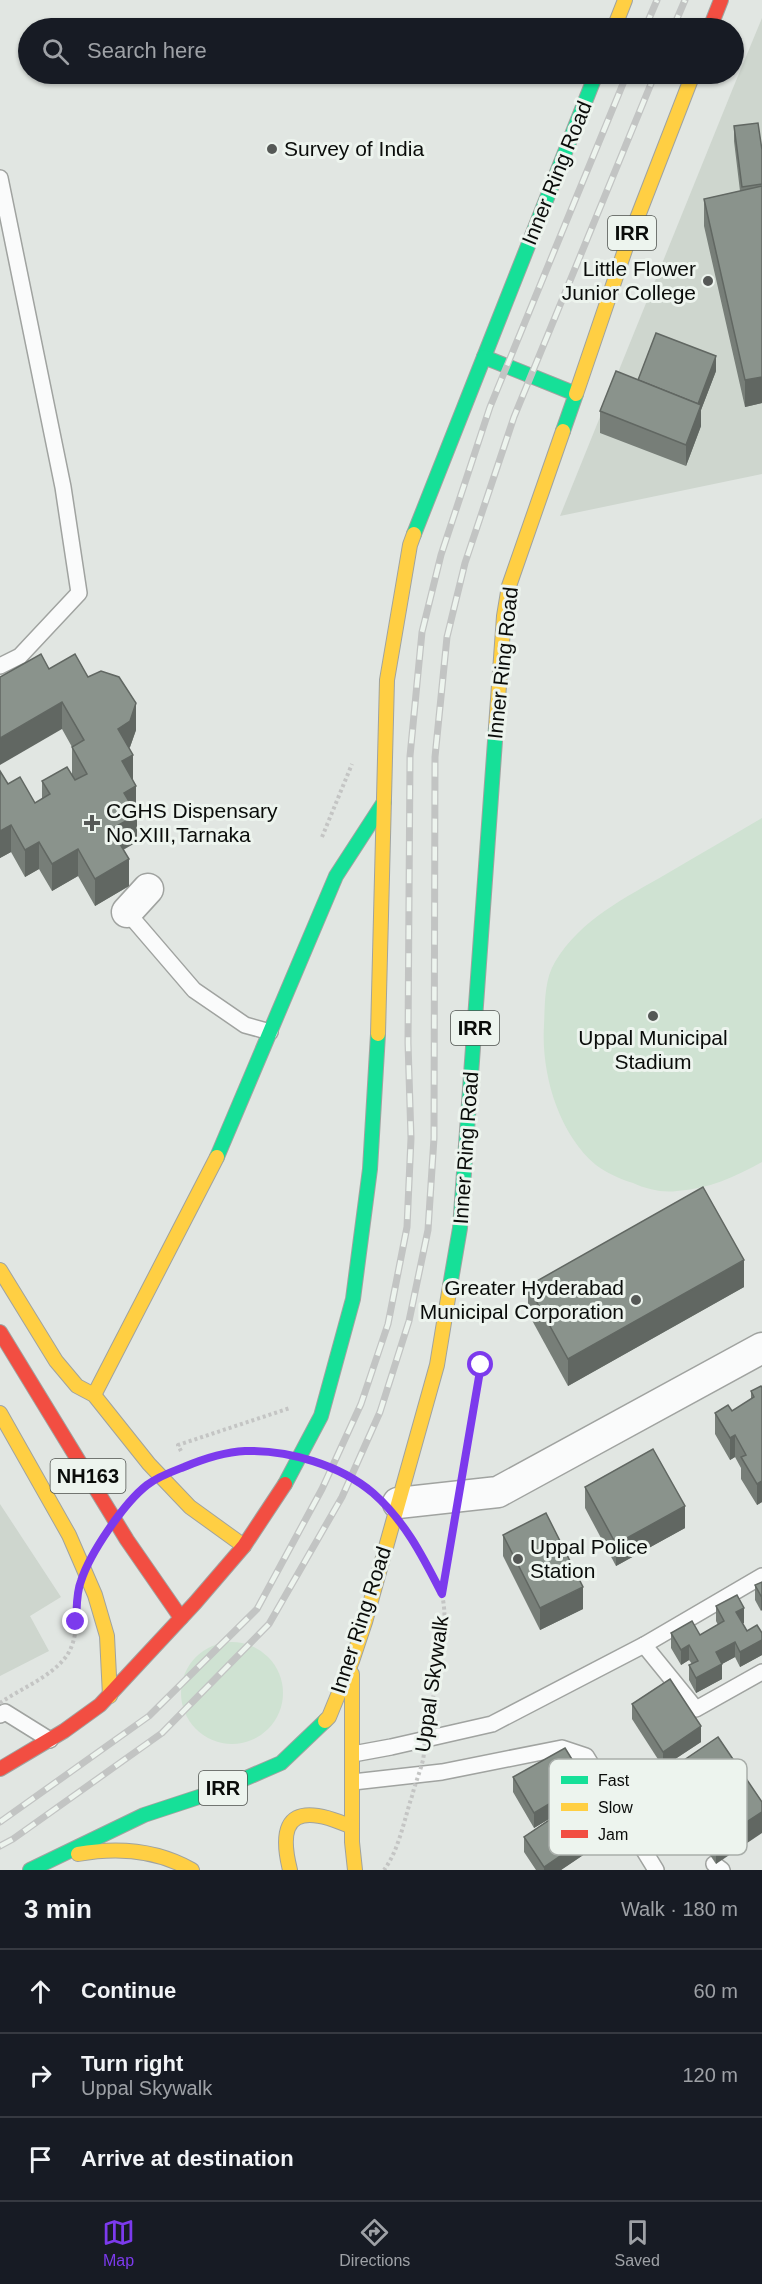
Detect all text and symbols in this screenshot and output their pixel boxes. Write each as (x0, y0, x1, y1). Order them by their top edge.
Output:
search box (18, 18, 744, 84)
icon: search (39, 35, 72, 68)
text: Search here (87, 38, 207, 63)
street label: Inner Ring Road (517, 98, 596, 248)
place label: Survey of India (284, 137, 424, 160)
marker: Survey of India (265, 142, 279, 156)
road number: IRR (608, 216, 656, 250)
place label: Little Flower Junior College (562, 257, 696, 304)
marker: Little Flower Junior College (701, 274, 715, 288)
street label: Inner Ring Road (483, 586, 522, 740)
place label: CGHS Dispensary No.XIII,Tarnaka (106, 799, 278, 846)
marker: CGHS Dispensary No.XIII,Tarnaka (83, 814, 101, 832)
marker: Uppal Municipal Stadium (646, 1009, 660, 1023)
road number: IRR (451, 1011, 499, 1045)
place label: Uppal Municipal Stadium (578, 1026, 728, 1073)
street label: Inner Ring Road (449, 1071, 482, 1225)
place label: Greater Hyderabad Municipal Corporation (420, 1276, 624, 1323)
marker: Greater Hyderabad Municipal Corporation (629, 1293, 643, 1307)
route start (467, 1351, 493, 1377)
road number: NH163 (50, 1459, 125, 1493)
place label: Uppal Police Station (530, 1535, 648, 1582)
street label: Inner Ring Road (326, 1544, 395, 1696)
marker: Uppal Police Station (511, 1552, 525, 1566)
route end (62, 1608, 88, 1634)
street label: Uppal Skywalk (411, 1614, 453, 1754)
legend (549, 1759, 747, 1855)
road number: IRR (199, 1771, 247, 1805)
text: Fast (598, 1772, 630, 1789)
text: Slow (598, 1799, 633, 1816)
text: Jam (598, 1826, 628, 1843)
text: 3 min (24, 1894, 92, 1924)
text: Walk · 180 m (621, 1898, 738, 1920)
icon: ahead (24, 1975, 57, 2008)
text: Continue (81, 1978, 176, 2003)
text: 60 m (694, 1980, 738, 2002)
text: Turn right (81, 2051, 183, 2076)
icon: right (24, 2059, 57, 2092)
text: 120 m (682, 2064, 738, 2086)
text: Uppal Skywalk (81, 2077, 212, 2099)
icon: arrive (24, 2143, 57, 2176)
text: Arrive at destination (81, 2146, 294, 2171)
tab: Map (102, 2216, 135, 2270)
tab: Directions (339, 2216, 410, 2270)
tab: Saved (615, 2216, 660, 2270)

